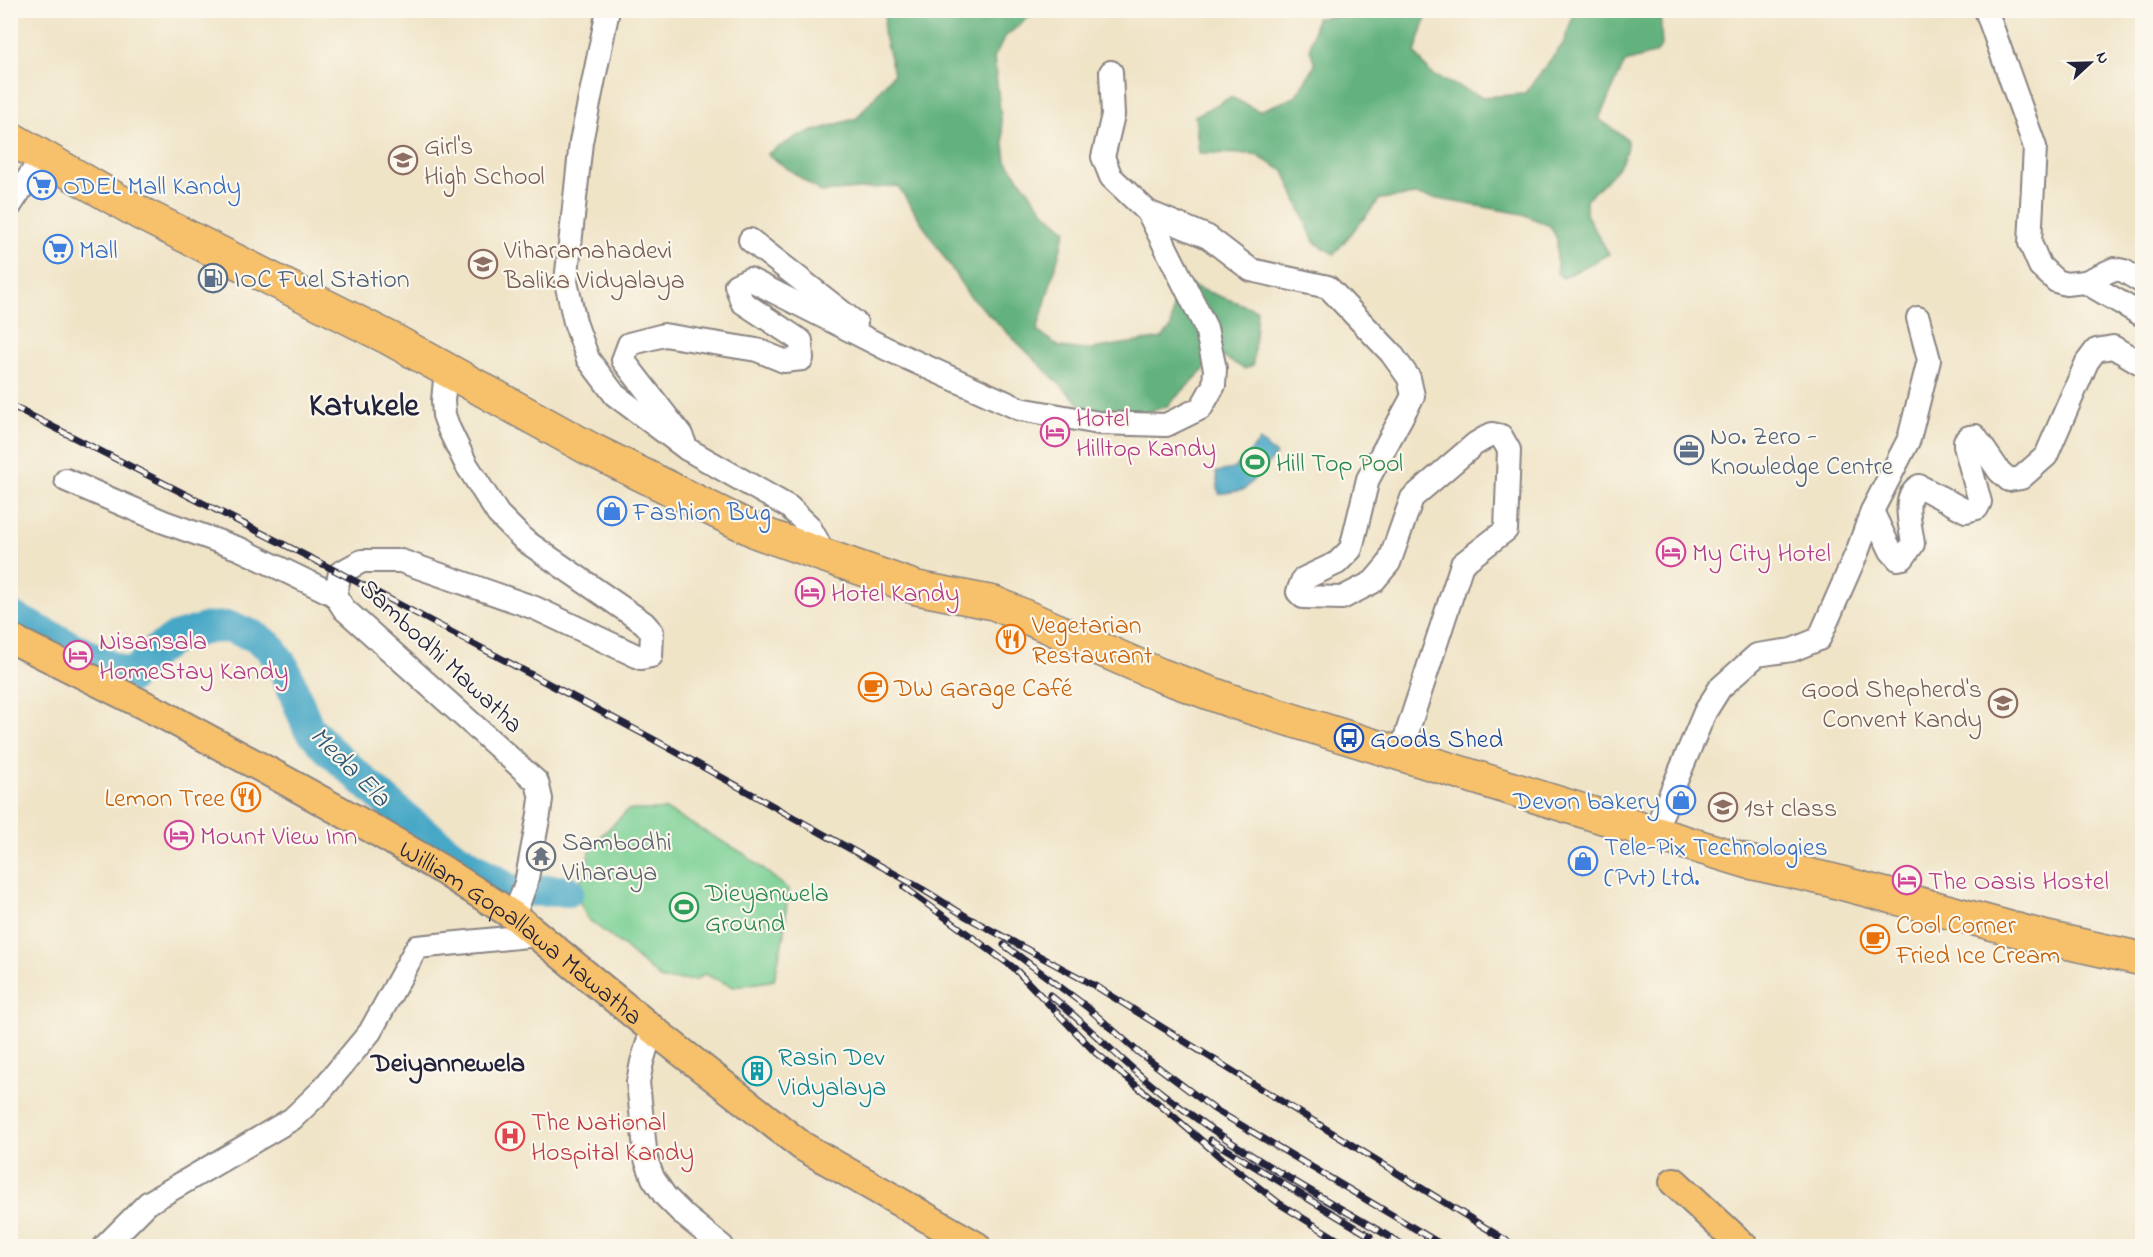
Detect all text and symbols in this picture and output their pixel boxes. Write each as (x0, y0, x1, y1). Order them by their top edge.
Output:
north arrow (2060, 33, 2120, 93)
text: N (2089, 49, 2115, 68)
place label: Girl's High School (424, 129, 545, 197)
school or university icon: Girl's High School (387, 144, 419, 176)
supermarket icon: ODEL Mall Kandy (26, 169, 58, 201)
place label: ODEL Mall Kandy (63, 169, 241, 207)
supermarket icon: Mall (42, 233, 74, 265)
place label: Mall (79, 233, 118, 271)
place label: Viharamahadevi Balika Vidyalaya (503, 233, 685, 301)
school or university icon: Viharamahadevi Balika Vidyalaya (467, 248, 499, 280)
fuel station icon: IOC Fuel Station (197, 262, 229, 294)
place label: IOC Fuel Station (234, 262, 410, 300)
district label: Katukele (309, 384, 421, 431)
place label: Hotel Hilltop Kandy (1076, 401, 1216, 469)
hotel icon: Hotel Hilltop Kandy (1039, 416, 1071, 448)
place label: No. Zero - Knowledge Centre (1710, 419, 1893, 487)
office icon: No. Zero - Knowledge Centre (1673, 434, 1705, 466)
sports icon: Hill Top Pool (1239, 446, 1271, 478)
place label: Hill Top Pool (1276, 446, 1403, 484)
shop icon: Fashion Bug (596, 495, 628, 527)
place label: Fashion Bug (632, 495, 771, 533)
hotel icon: My City Hotel (1655, 536, 1687, 568)
place label: My City Hotel (1692, 536, 1831, 574)
street label: Sambodhi Mawatha (349, 571, 531, 743)
hotel icon: Hotel Kandy (794, 576, 826, 608)
place label: Hotel Kandy (831, 576, 959, 614)
place label: Vegetarian Restaurant (1031, 608, 1153, 676)
restaurant icon: Vegetarian Restaurant (995, 623, 1027, 655)
place label: Nisansala HomeStay Kandy (99, 624, 288, 692)
hotel icon: Nisansala HomeStay Kandy (62, 639, 94, 671)
cafe icon: DW Garage Café (857, 671, 889, 703)
place label: DW Garage Café (893, 671, 1073, 709)
place label: Good Shepherd's Convent Kandy (1801, 672, 1982, 740)
school or university icon: Good Shepherd's Convent Kandy (1987, 687, 2019, 719)
water label: Meda Ela (300, 718, 399, 817)
bus stop icon: Goods Shed (1333, 722, 1365, 754)
place label: Goods Shed (1370, 722, 1503, 760)
place label: Lemon Tree (104, 781, 225, 819)
restaurant icon: Lemon Tree (230, 781, 262, 813)
place label: Devon bakery (1512, 784, 1660, 822)
shop icon: Devon bakery (1665, 784, 1697, 816)
school or university icon: 1st class (1707, 791, 1739, 823)
place label: 1st class (1744, 791, 1837, 829)
hotel icon: Mount View Inn (163, 819, 195, 851)
place label: Mount View Inn (200, 819, 357, 857)
place label: Sambodhi Viharaya (561, 825, 672, 893)
place label: Tele-Pix Technologies (Pvt) Ltd. (1604, 830, 1828, 898)
street label: William Gopallawa Mawatha (391, 832, 650, 1036)
temple icon: Sambodhi Viharaya (525, 840, 557, 872)
shop icon: Tele-Pix Technologies (Pvt) Ltd. (1567, 845, 1599, 877)
hotel icon: The Oasis Hostel (1891, 864, 1923, 896)
place label: The Oasis Hostel (1928, 864, 2109, 902)
place label: Dieyanwela Ground (704, 876, 829, 944)
sports icon: Dieyanwela Ground (668, 891, 700, 923)
place label: Cool Corner Fried Ice Cream (1895, 908, 2060, 976)
cafe icon: Cool Corner Fried Ice Cream (1859, 923, 1891, 955)
place label: Rasin Dev Vidyalaya (777, 1040, 886, 1108)
district label: Deiyannewela (369, 1045, 525, 1084)
building icon: Rasin Dev Vidyalaya (741, 1055, 773, 1087)
place label: The National Hospital Kandy (531, 1105, 694, 1173)
hospital icon: The National Hospital Kandy (494, 1120, 526, 1152)

